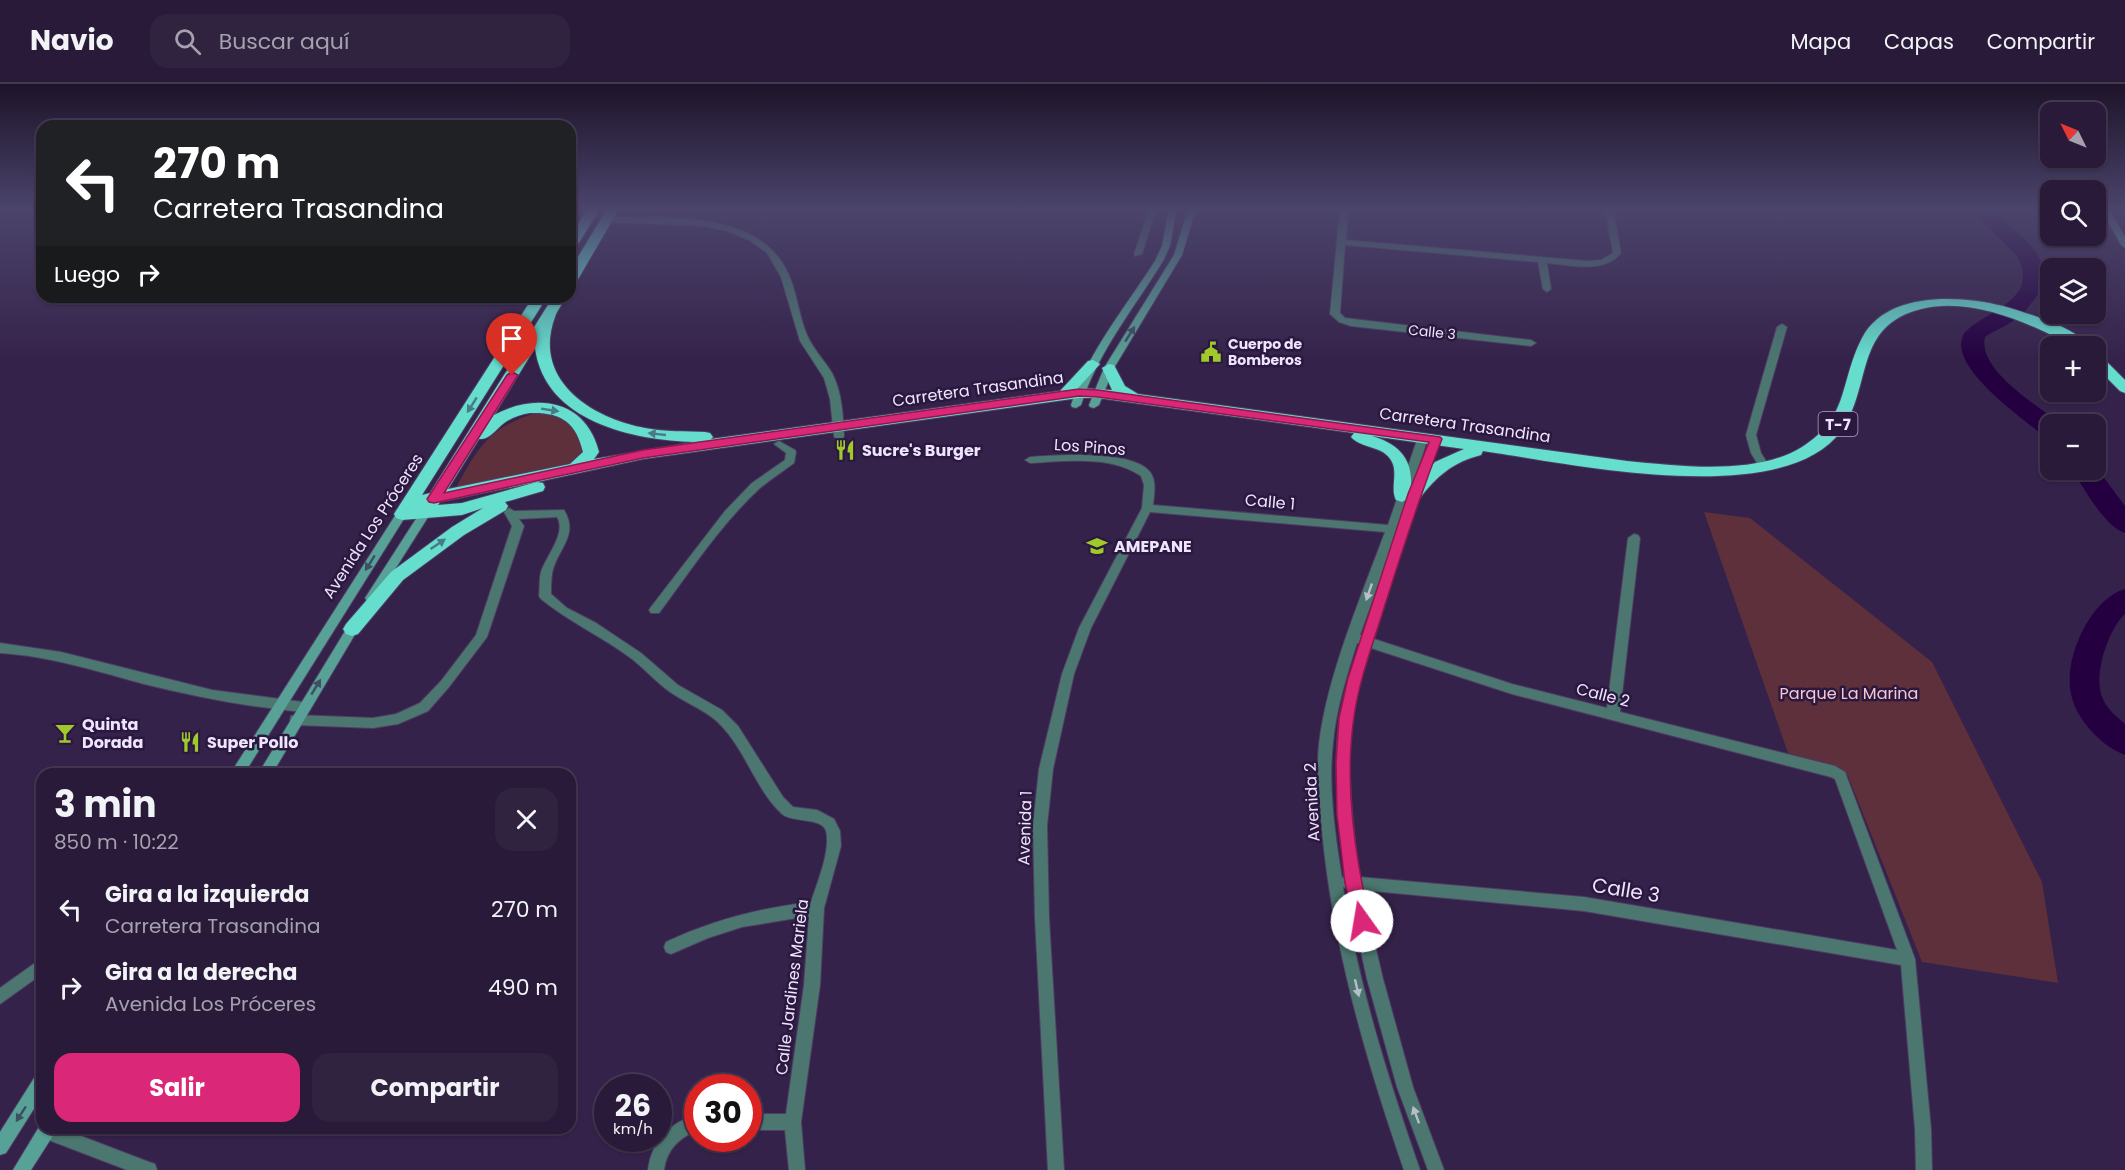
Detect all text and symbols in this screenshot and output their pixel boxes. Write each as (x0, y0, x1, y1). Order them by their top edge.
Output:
search box (150, 14, 570, 68)
text: Navio (30, 21, 114, 60)
icon: search (171, 25, 204, 58)
text: Buscar aquí (219, 26, 349, 57)
text: Mapa (1790, 27, 1851, 56)
text: Capas (1884, 27, 1954, 56)
text: Compartir (1987, 27, 2095, 56)
north arrow (2040, 102, 2106, 168)
map controls (2040, 102, 2106, 480)
text: 270 m (153, 134, 280, 193)
icon: left (54, 144, 132, 222)
button: search (2040, 180, 2106, 246)
text: Carretera Trasandina (153, 190, 444, 227)
icon: right (132, 258, 165, 291)
button: layers (2040, 258, 2106, 324)
text: Luego (54, 259, 120, 290)
pin (486, 313, 537, 375)
street label: Calle 3 (1407, 320, 1457, 344)
icon: arrive (495, 322, 528, 355)
one-way arrow (1124, 327, 1136, 343)
place label: Cuerpo de Bomberos (1228, 334, 1303, 370)
button: + (2040, 336, 2106, 402)
public building icon: Cuerpo de Bomberos (1199, 340, 1223, 364)
street label: Carretera Trasandina (891, 366, 1065, 412)
one-way arrow (466, 397, 477, 413)
street label: Carretera Trasandina (1378, 402, 1552, 448)
one-way arrow (541, 405, 560, 414)
road number: T-7 (1818, 412, 1858, 436)
button: − (2040, 414, 2106, 480)
one-way arrow (648, 429, 667, 438)
street label: Los Pinos (1053, 433, 1127, 461)
restaurant icon: Sucre's Burger (833, 438, 857, 462)
place label: Sucre's Burger (862, 439, 981, 462)
street label: Avenida Los Próceres (317, 449, 429, 603)
street label: Calle 1 (1244, 488, 1296, 516)
school or university icon: AMEPANE (1085, 534, 1109, 558)
place label: AMEPANE (1114, 535, 1192, 558)
one-way arrow (430, 539, 446, 550)
one-way arrow (365, 555, 376, 571)
one-way arrow (1363, 583, 1373, 601)
street label: Calle 2 (1574, 677, 1632, 713)
one-way arrow (310, 679, 321, 695)
park label: Parque La Marina (1780, 682, 1918, 705)
place label: Quinta Dorada (82, 713, 143, 754)
bar icon: Quinta Dorada (53, 721, 77, 745)
restaurant icon: Super Pollo (178, 730, 202, 754)
place label: Super Pollo (207, 731, 298, 754)
street label: Avenida 2 (1298, 762, 1326, 842)
text: 3 min (54, 779, 156, 830)
button: close (495, 788, 558, 851)
street label: Avenida 1 (1012, 790, 1038, 866)
text: 850 m · 10:22 (54, 828, 179, 856)
street label: Calle 3 (1590, 871, 1662, 909)
text: Gira a la izquierda (105, 879, 309, 910)
position arrow (1330, 889, 1394, 953)
icon: left (54, 893, 87, 926)
text: 270 m (491, 894, 558, 925)
street label: Calle Jardines Mariela (770, 898, 814, 1076)
text: Carretera Trasandina (105, 912, 321, 940)
text: Gira a la derecha (105, 957, 298, 988)
icon: right (54, 971, 87, 1004)
text: 490 m (488, 972, 558, 1003)
one-way arrow (1353, 978, 1362, 997)
text: Avenida Los Próceres (105, 990, 316, 1018)
button: Salir (54, 1053, 300, 1122)
button: Compartir (312, 1053, 558, 1122)
speed limit sign: 30 (684, 1074, 762, 1152)
text: 26 (615, 1084, 651, 1127)
one-way arrow (16, 1106, 27, 1122)
one-way arrow (1410, 1106, 1420, 1124)
text: km/h (613, 1118, 653, 1139)

